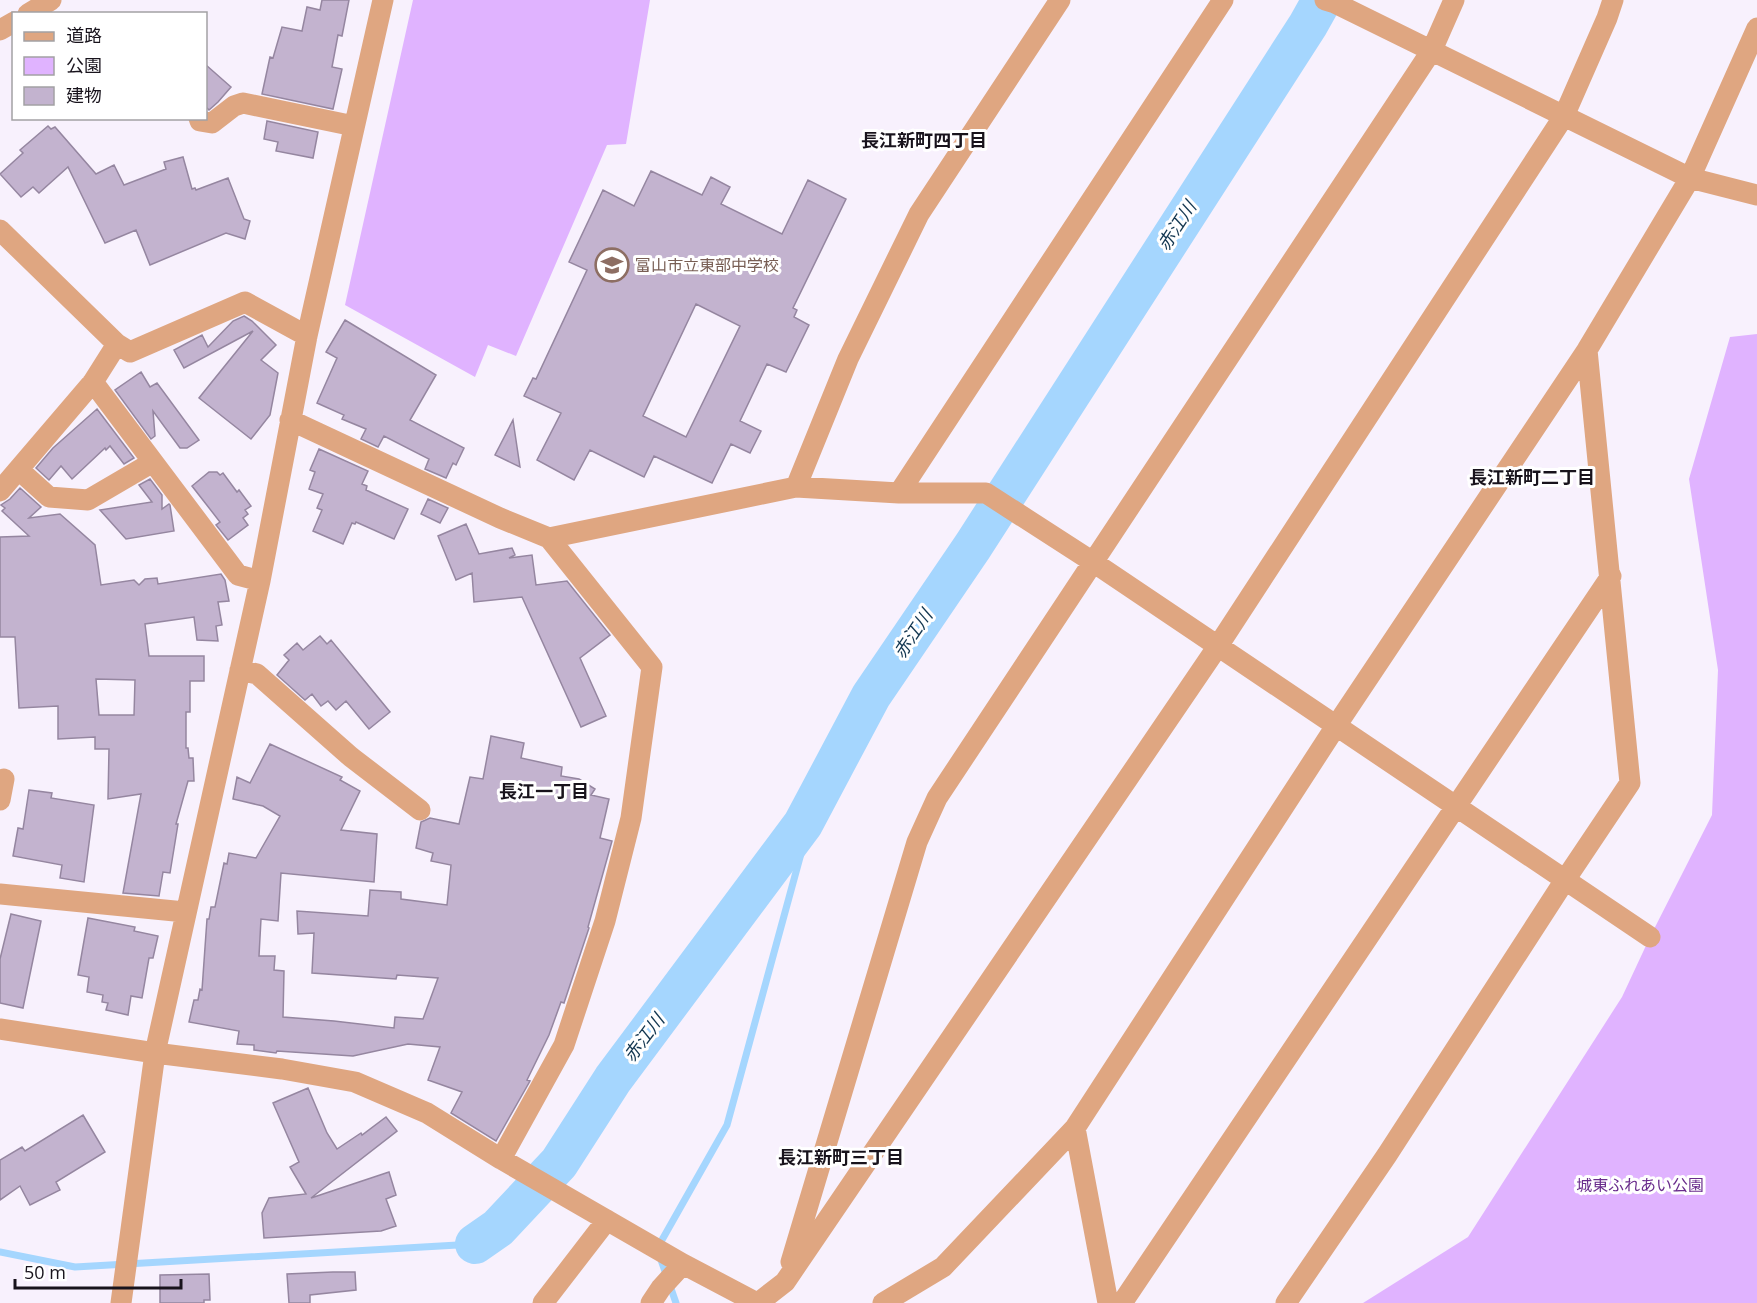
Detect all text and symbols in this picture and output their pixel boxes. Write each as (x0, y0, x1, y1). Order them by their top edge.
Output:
legend (12, 12, 207, 120)
text: 道路 (66, 23, 102, 47)
text: 公園 (66, 53, 102, 77)
text: 建物 (66, 83, 102, 107)
district label: 長江新町四丁目 (861, 128, 987, 152)
water label: 赤江川 (1151, 195, 1202, 255)
school or university icon: 富山市立東部中学校 (594, 247, 630, 283)
place label: 富山市立東部中学校 (635, 254, 779, 276)
district label: 長江新町二丁目 (1469, 465, 1595, 489)
water label: 赤江川 (887, 603, 938, 663)
district label: 長江一丁目 (499, 779, 589, 803)
water label: 赤江川 (617, 1007, 670, 1066)
district label: 長江新町三丁目 (778, 1145, 904, 1169)
park label: 城東ふれあい公園 (1576, 1174, 1704, 1196)
scale bar (15, 1252, 182, 1290)
text: 50 m (24, 1260, 66, 1284)

